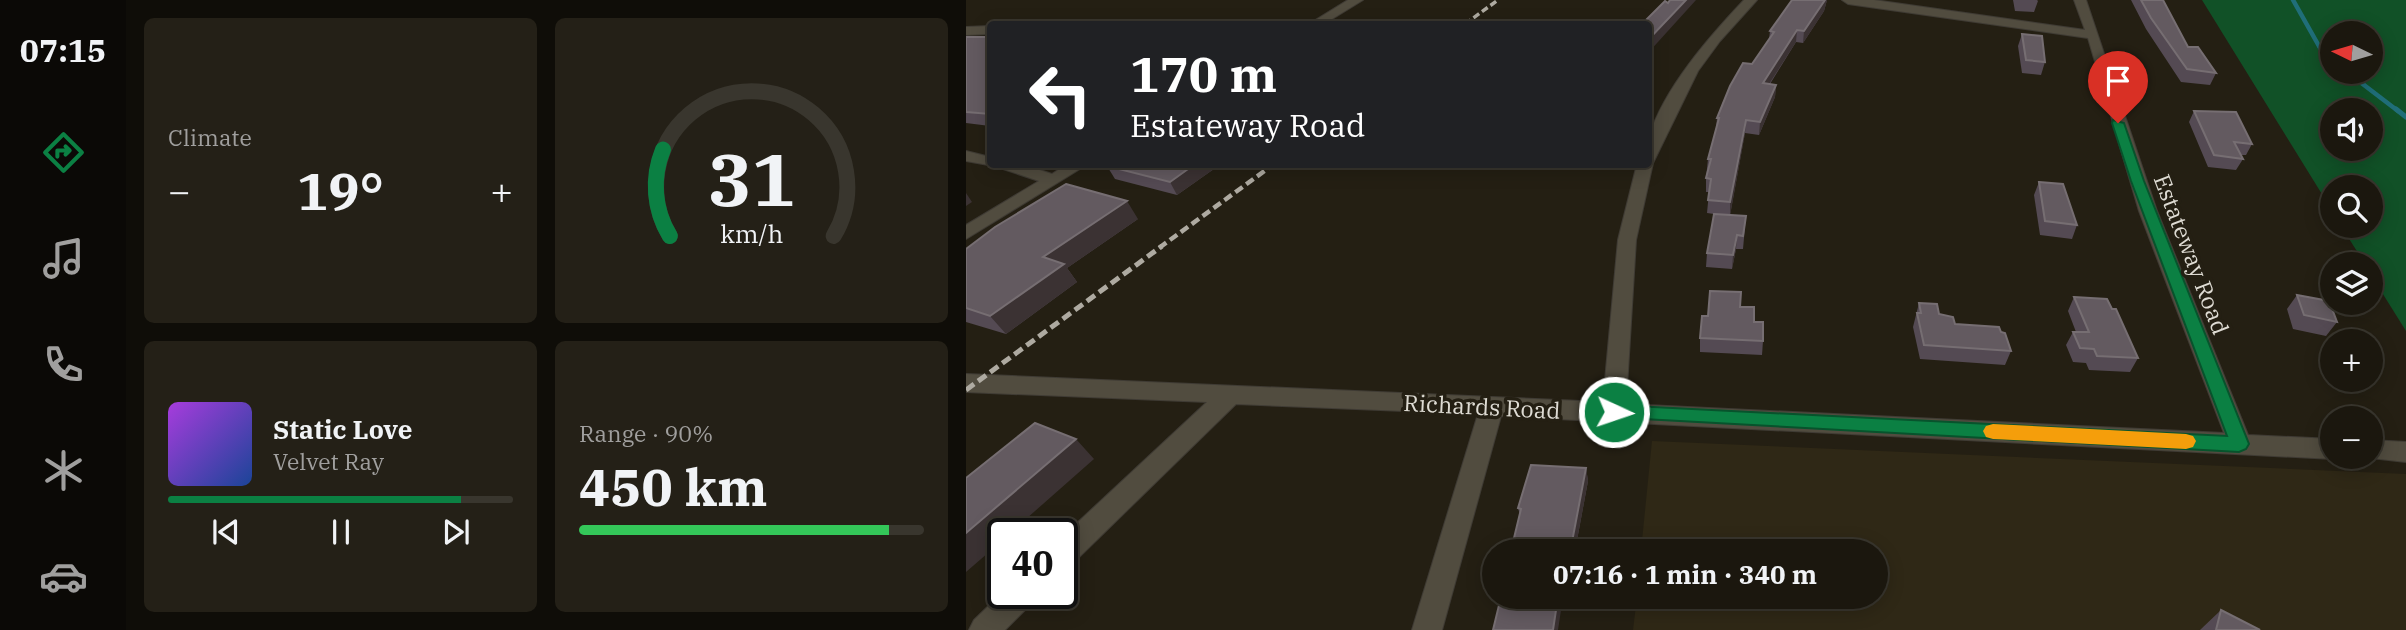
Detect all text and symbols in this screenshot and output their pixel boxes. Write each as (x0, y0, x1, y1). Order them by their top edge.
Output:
north arrow (2320, 21, 2384, 84)
map controls (2320, 21, 2383, 469)
text: 07:15 (20, 29, 106, 71)
text: 170 m (1130, 42, 1277, 105)
icon: left (1015, 49, 1106, 140)
pin (2088, 51, 2148, 123)
icon: arrive (2099, 62, 2137, 100)
button: sound (2320, 98, 2383, 161)
text: Estateway Road (1130, 104, 1365, 146)
text: Climate (168, 122, 252, 152)
icon: directions (39, 128, 88, 177)
text: 31 (708, 132, 795, 227)
text: 19° (297, 157, 384, 224)
text: − (168, 166, 191, 215)
text: + (490, 166, 513, 215)
street label: Estateway Road (2148, 170, 2236, 338)
button: search (2320, 175, 2383, 238)
text: km/h (720, 217, 783, 250)
icon: music (39, 234, 88, 283)
button: layers (2320, 252, 2383, 315)
button: + (2320, 329, 2383, 392)
icon: phone (39, 340, 88, 389)
position arrow (1577, 375, 1651, 449)
street label: Richards Road (1403, 387, 1561, 425)
button: − (2320, 406, 2383, 469)
text: Static Love (273, 412, 412, 446)
text: Range · 90% (579, 418, 713, 448)
icon: climate (39, 446, 88, 495)
text: Velvet Ray (273, 446, 384, 476)
text: 450 km (579, 453, 768, 520)
icon: previous (207, 513, 245, 551)
icon: pause (322, 513, 360, 551)
icon: next (437, 513, 475, 551)
speed limit sign: 40 (987, 518, 1078, 609)
icon: car (39, 552, 88, 601)
text: 07:16 · 1 min · 340 m (1553, 557, 1817, 591)

